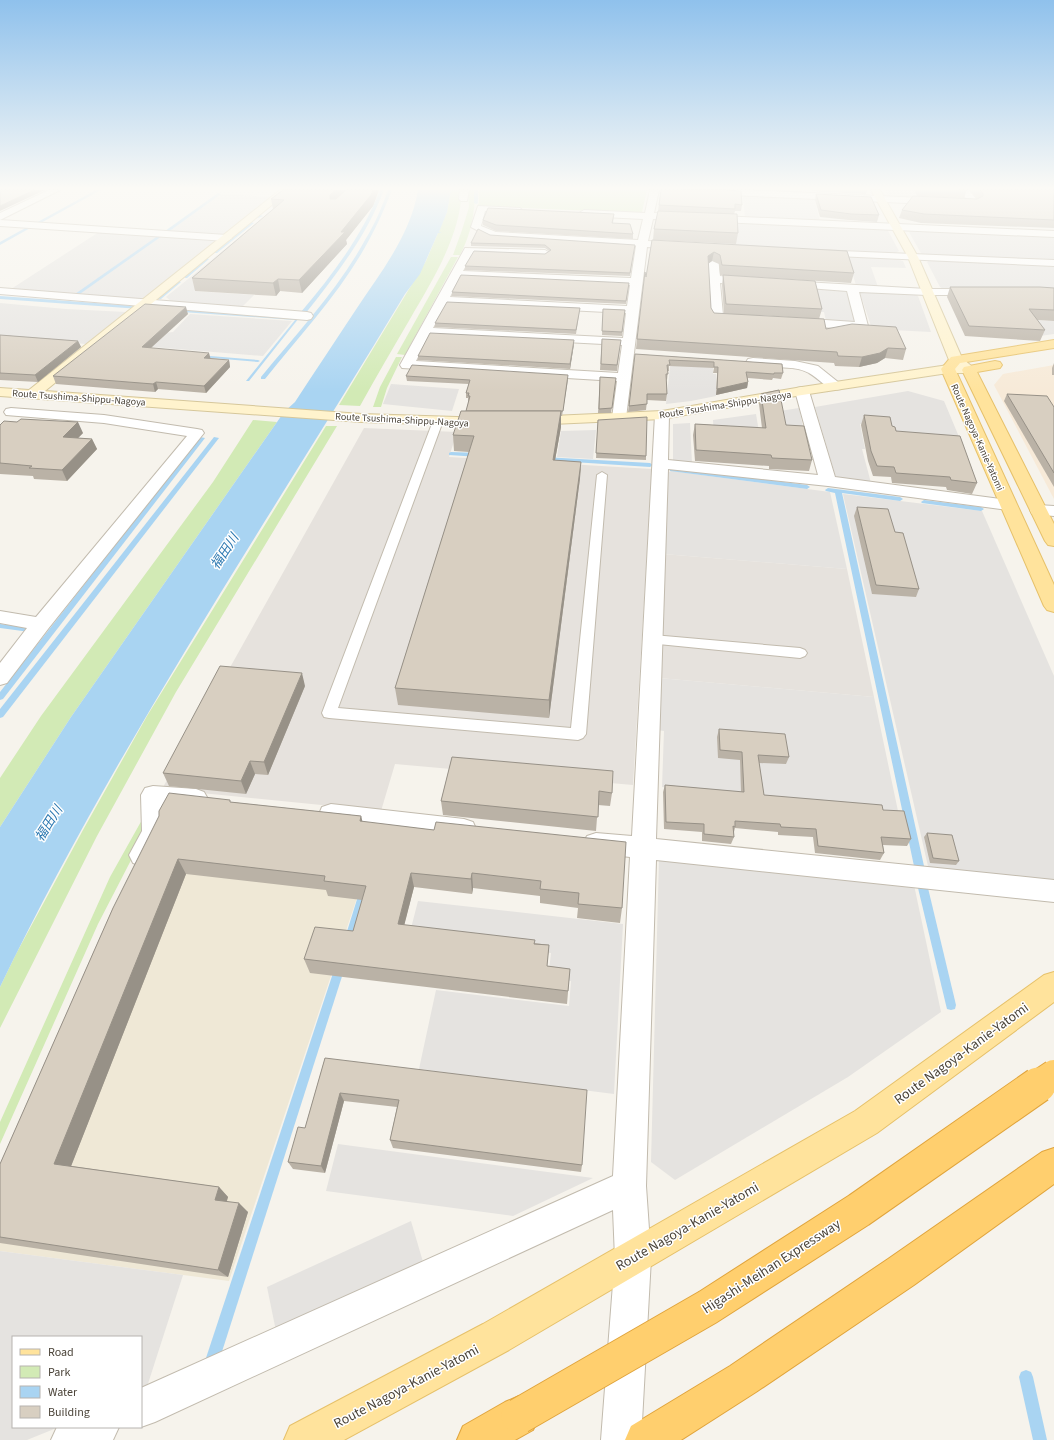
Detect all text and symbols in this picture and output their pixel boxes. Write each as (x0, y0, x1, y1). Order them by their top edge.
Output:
street label: Route Nagoya-Kanie-Yatomi (947, 382, 1007, 493)
street label: Route Tsushima-Shippu-Nagoya (12, 386, 146, 410)
street label: Route Tsushima-Shippu-Nagoya (658, 388, 792, 422)
street label: Route Tsushima-Shippu-Nagoya (335, 410, 469, 430)
water label: 福田川 (207, 529, 244, 573)
water label: 福田川 (31, 801, 68, 845)
street label: Route Nagoya-Kanie-Yatomi (890, 998, 1033, 1110)
street label: Route Nagoya-Kanie-Yatomi (612, 1178, 763, 1276)
street label: Higashi-Meihan Expressway (698, 1214, 845, 1319)
legend (12, 1336, 142, 1428)
street label: Route Nagoya-Kanie-Yatomi (330, 1340, 483, 1434)
text: Road (48, 1344, 74, 1361)
text: Park (48, 1364, 70, 1381)
text: Water (48, 1384, 78, 1401)
text: Building (48, 1404, 90, 1421)

